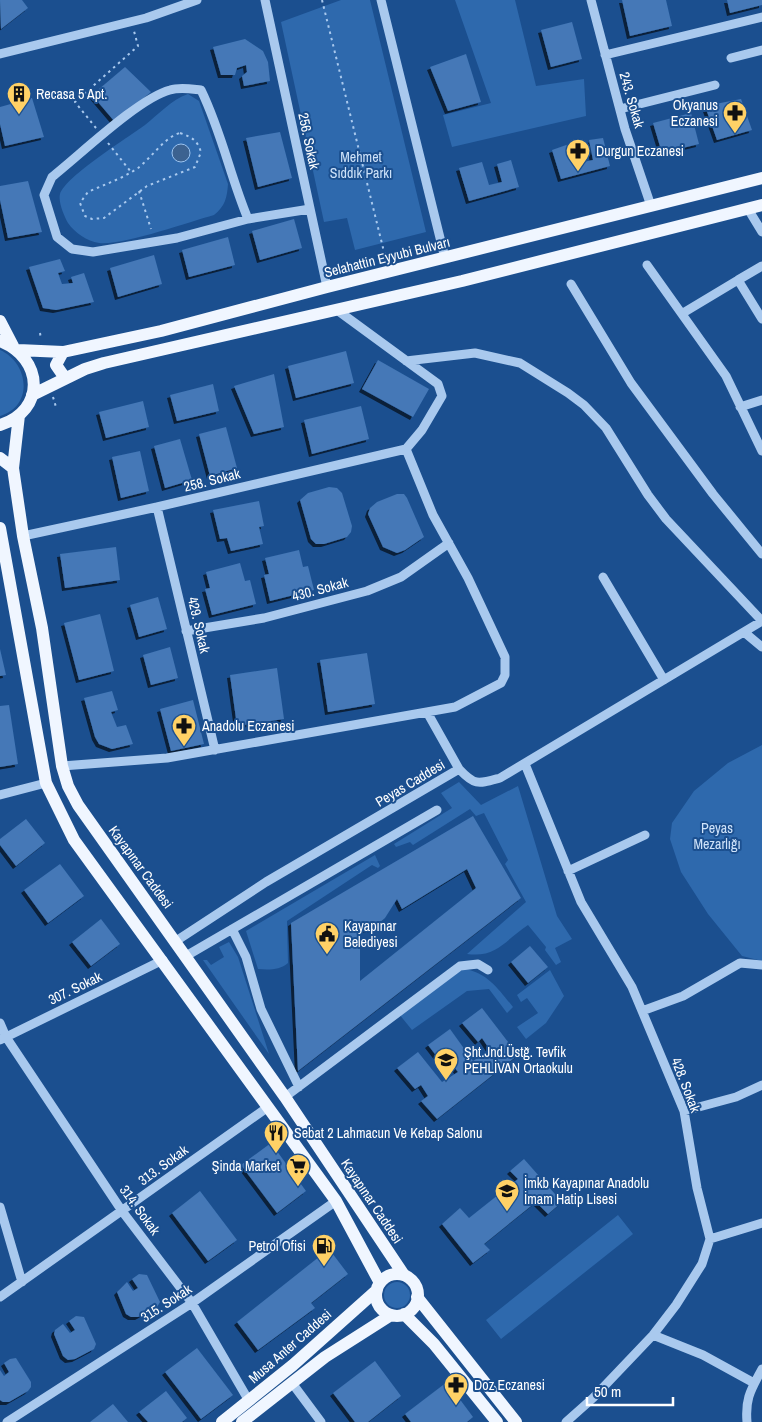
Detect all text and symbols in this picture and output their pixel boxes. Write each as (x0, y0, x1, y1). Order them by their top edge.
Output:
street label: 243. Sokak (615, 70, 649, 130)
building icon: Recasa 5 Apt. (6, 81, 32, 115)
place label: Recasa 5 Apt. (36, 85, 107, 103)
place label: Okyanus Eczanesi (671, 96, 718, 130)
pharmacy icon: Okyanus Eczanesi (722, 100, 748, 134)
street label: 256. Sokak (294, 111, 324, 171)
pharmacy icon: Durgun Eczanesi (565, 138, 591, 172)
place label: Durgun Eczanesi (596, 142, 684, 160)
park label: Mehmet Sıddık Parkı (330, 148, 392, 182)
street label: Selahattin Eyyubi Bulvarı (322, 233, 452, 281)
street label: 258. Sokak (182, 464, 242, 496)
street label: 430. Sokak (290, 573, 350, 605)
street label: 429. Sokak (184, 595, 214, 655)
pharmacy icon: Anadolu Eczanesi (171, 713, 197, 747)
place label: Anadolu Eczanesi (201, 717, 295, 735)
street label: Peyas Caddesi (372, 755, 448, 811)
park label: Peyas Mezarlığı (693, 819, 741, 853)
street label: Kayapınar Caddesi (105, 822, 177, 912)
place label: Kayapınar Belediyesi (344, 917, 398, 951)
public building icon: Kayapınar Belediyesi (314, 921, 340, 955)
street label: 307. Sokak (45, 967, 105, 1009)
place label: Şht.Jnd.Üstğ. Tevfik PEHLİVAN Ortaokulu (464, 1043, 573, 1077)
school or university icon: Şht.Jnd.Üstğ. Tevfik PEHLİVAN Ortaokulu (433, 1047, 459, 1081)
street label: 428. Sokak (667, 1055, 705, 1115)
restaurant icon: Sebat 2 Lahmacun Ve Kebap Salonu (263, 1120, 289, 1154)
place label: Sebat 2 Lahmacun Ve Kebap Salonu (294, 1124, 482, 1142)
street label: 313. Sokak (134, 1141, 192, 1189)
supermarket icon: Şinda Market (285, 1153, 311, 1187)
street label: Kayapınar Caddesi (337, 1155, 407, 1247)
place label: Şinda Market (212, 1157, 280, 1175)
place label: İmkb Kayapınar Anadolu İmam Hatip Lisesi (524, 1174, 649, 1208)
school or university icon: İmkb Kayapınar Anadolu İmam Hatip Lisesi (494, 1178, 520, 1212)
street label: 314. Sokak (116, 1181, 164, 1239)
fuel station icon: Petrol Ofisi (311, 1233, 337, 1267)
place label: Petrol Ofisi (249, 1237, 306, 1255)
street label: 315. Sokak (137, 1280, 195, 1326)
street label: Musa Anter Caddesi (245, 1305, 335, 1387)
pharmacy icon: Doz Eczanesi (443, 1372, 469, 1406)
scale bar (587, 1374, 673, 1406)
place label: Doz Eczanesi (474, 1376, 545, 1394)
text: 50 m (594, 1381, 621, 1402)

